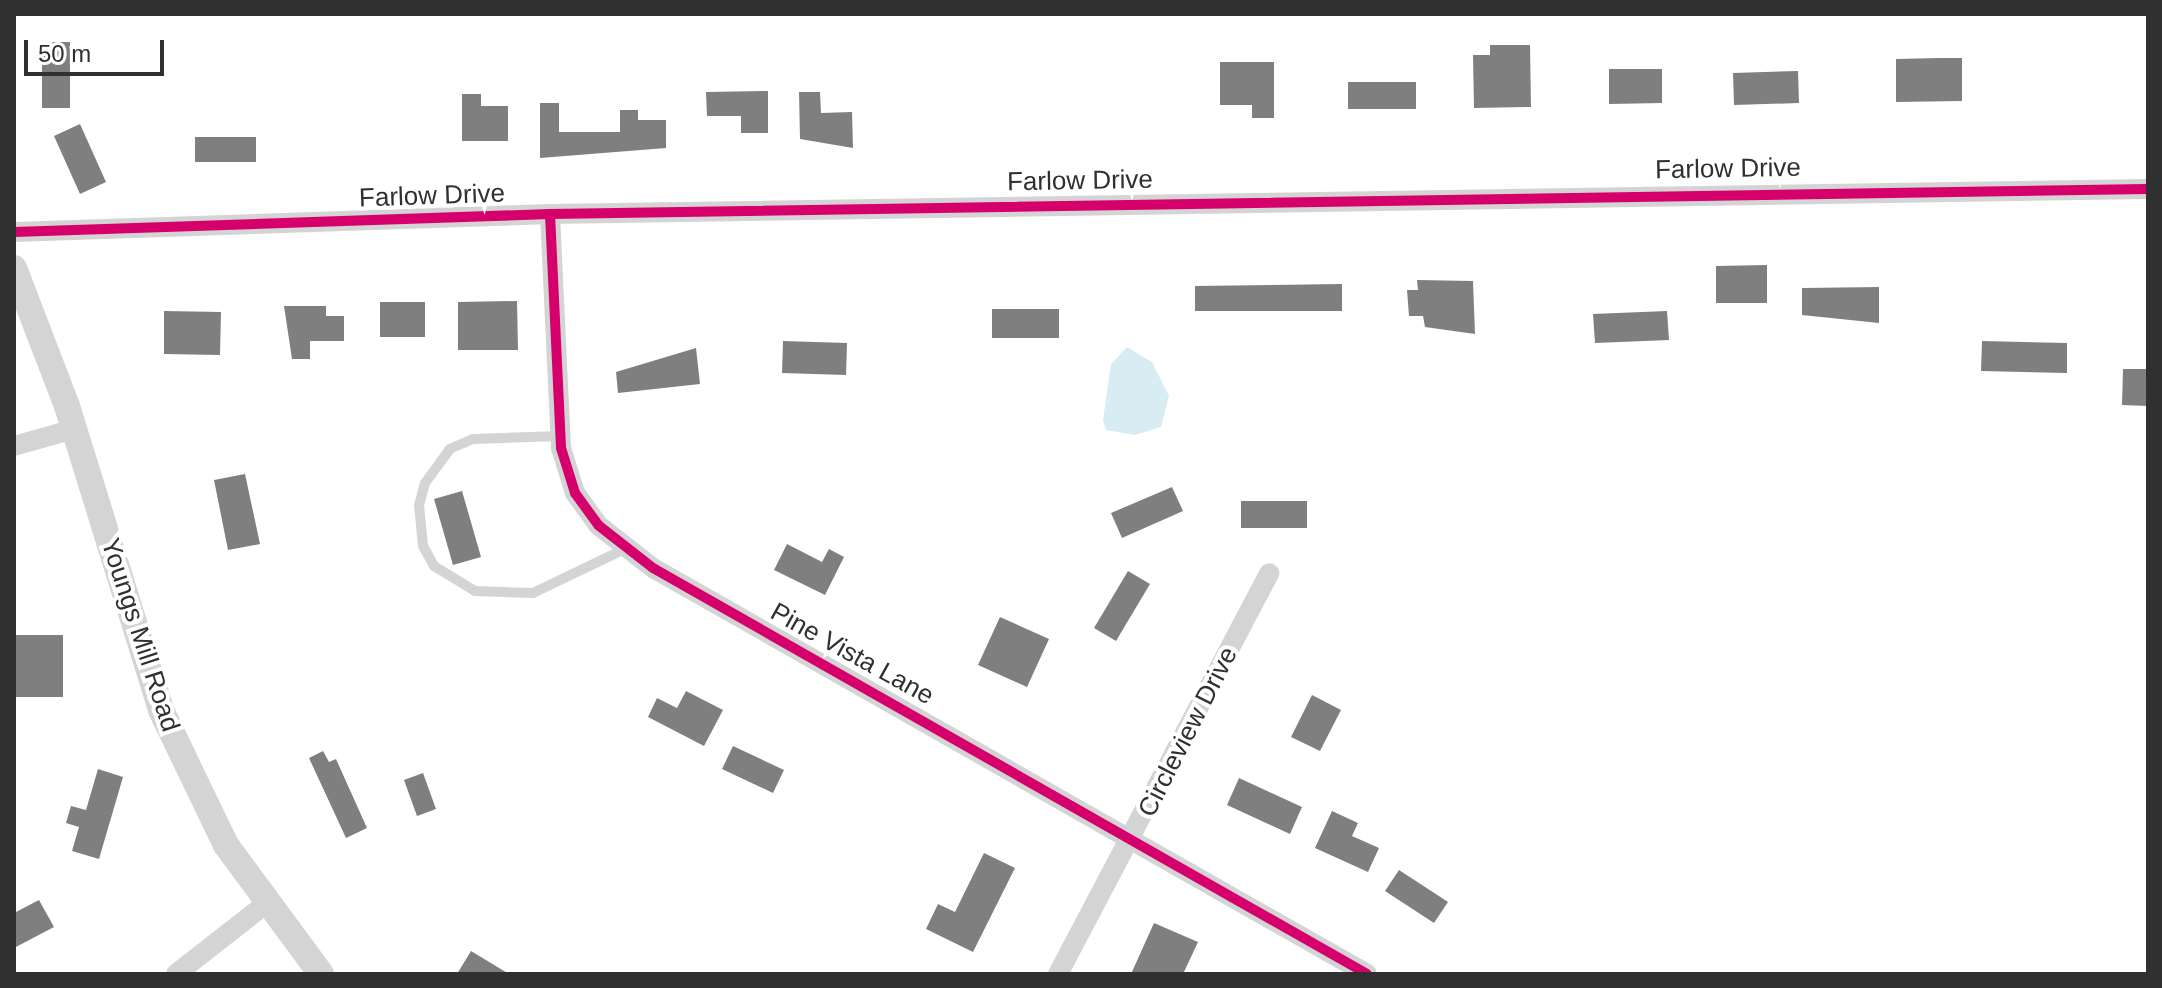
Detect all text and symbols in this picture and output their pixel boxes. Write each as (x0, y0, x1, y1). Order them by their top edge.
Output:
scale bar (28, 24, 168, 74)
text: 50 m (38, 40, 91, 67)
street label: Farlow Drive (1655, 152, 1801, 186)
street label: Farlow Drive (1007, 164, 1153, 198)
street label: Farlow Drive (359, 178, 505, 214)
street label: Youngs Mill Road (94, 534, 186, 736)
street label: Pine Vista Lane (765, 596, 939, 712)
street label: Circleview Drive (1132, 642, 1244, 822)

